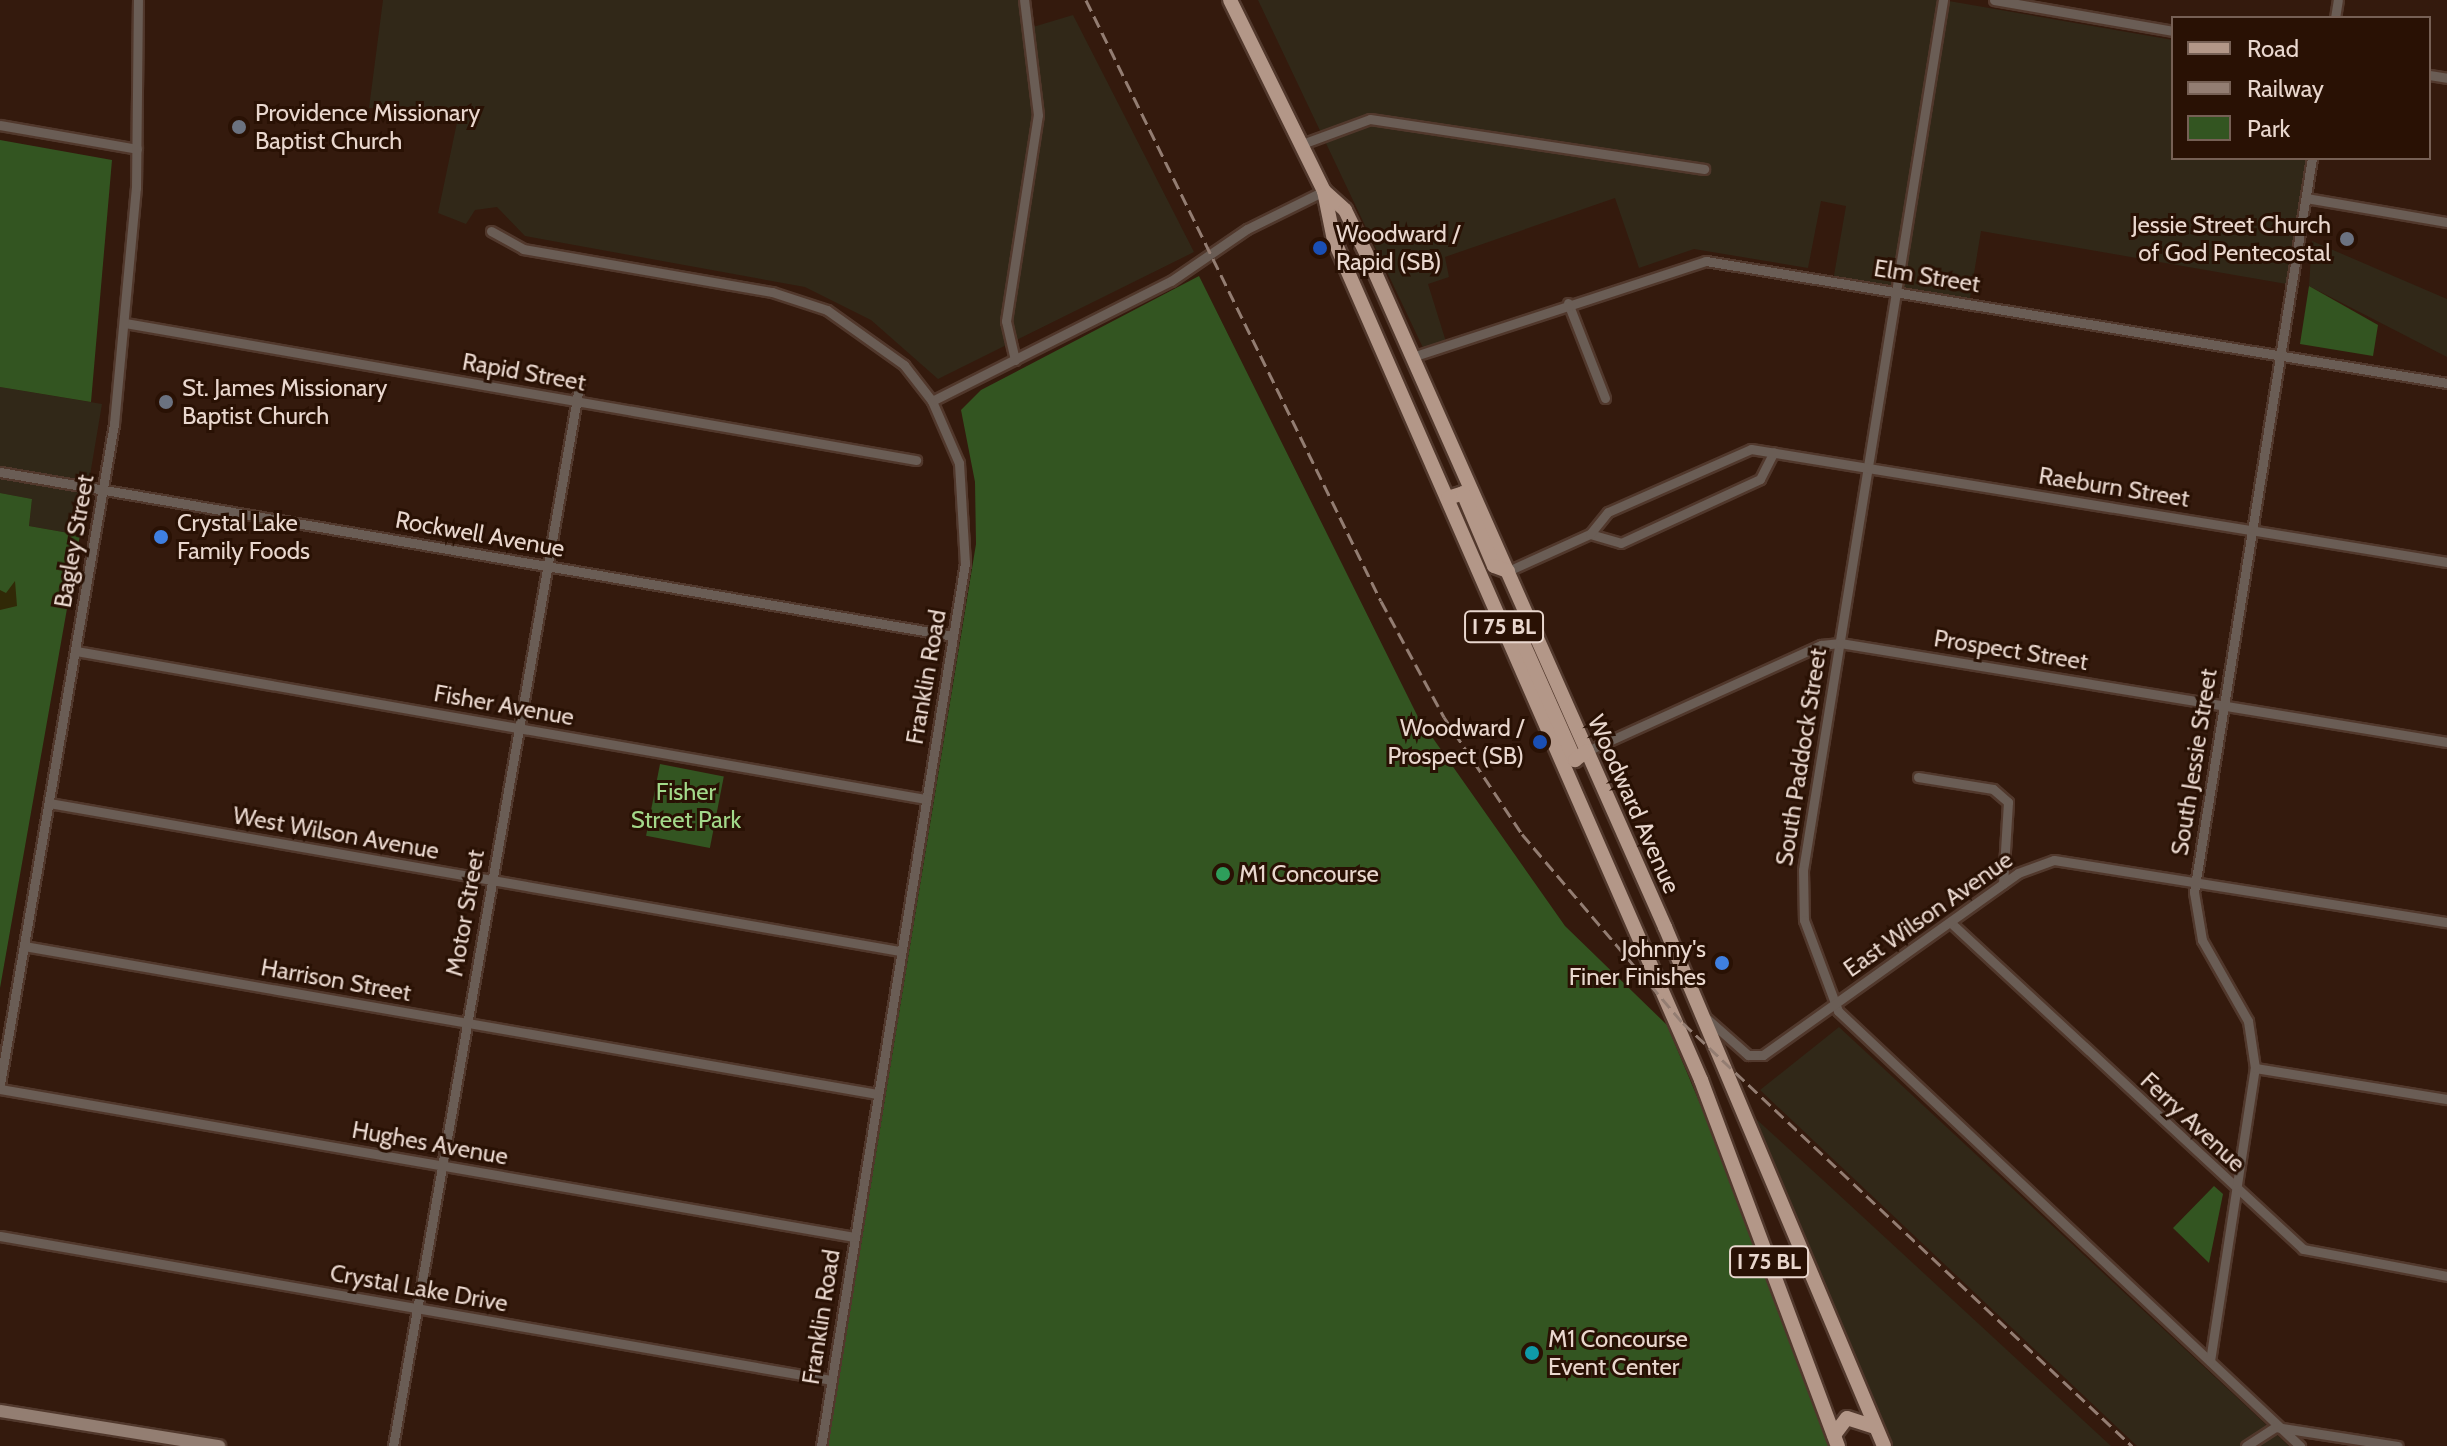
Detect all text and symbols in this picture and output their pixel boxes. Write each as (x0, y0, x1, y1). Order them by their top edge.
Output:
legend (2171, 16, 2431, 160)
text: Road (2247, 34, 2299, 63)
text: Railway (2247, 74, 2324, 103)
place label: Providence Missionary Baptist Church (255, 99, 480, 155)
text: Park (2247, 114, 2290, 143)
marker: Providence Missionary Baptist Church (230, 118, 248, 136)
place label: Jessie Street Church of God Pentecostal (2132, 211, 2331, 267)
place label: Woodward / Rapid (SB) (1336, 220, 1460, 276)
marker: Jessie Street Church of God Pentecostal (2338, 230, 2356, 248)
marker: Woodward / Rapid (SB) (1311, 239, 1329, 257)
street label: Elm Street (1872, 253, 1982, 299)
street label: Rapid Street (460, 347, 588, 397)
place label: St. James Missionary Baptist Church (182, 374, 387, 430)
marker: St. James Missionary Baptist Church (157, 393, 175, 411)
street label: Raeburn Street (2037, 461, 2191, 513)
street label: Bagley Street (48, 472, 100, 610)
street label: Rockwell Avenue (393, 505, 567, 563)
place label: Crystal Lake Family Foods (177, 509, 310, 565)
marker: Crystal Lake Family Foods (152, 528, 170, 546)
street label: Franklin Road (900, 607, 952, 747)
road number: I 75 BL (1464, 609, 1544, 645)
street label: Prospect Street (1932, 624, 2090, 676)
street label: South Paddock Street (1770, 646, 1832, 868)
street label: South Jessie Street (2165, 667, 2223, 857)
street label: Fisher Avenue (432, 679, 576, 731)
street label: Woodward Avenue (1582, 710, 1686, 898)
place label: Woodward / Prospect (SB) (1388, 714, 1524, 770)
marker: Woodward / Prospect (SB) (1531, 733, 1549, 751)
park label: Fisher Street Park (631, 778, 741, 834)
street label: West Wilson Avenue (231, 801, 441, 865)
street label: East Wilson Avenue (1838, 845, 2018, 983)
street label: Motor Street (440, 847, 490, 979)
place label: M1 Concourse (1239, 860, 1379, 888)
marker: M1 Concourse (1214, 865, 1232, 883)
place label: Johnny's Finer Finishes (1569, 935, 1706, 991)
street label: Harrison Street (259, 953, 413, 1007)
marker: Johnny's Finer Finishes (1713, 954, 1731, 972)
street label: Ferry Avenue (2135, 1066, 2251, 1178)
street label: Hughes Avenue (350, 1115, 510, 1171)
road number: I 75 BL (1729, 1244, 1809, 1280)
street label: Franklin Road (796, 1247, 846, 1387)
street label: Crystal Lake Drive (328, 1258, 510, 1318)
place label: M1 Concourse Event Center (1548, 1325, 1688, 1381)
marker: M1 Concourse Event Center (1523, 1344, 1541, 1362)

